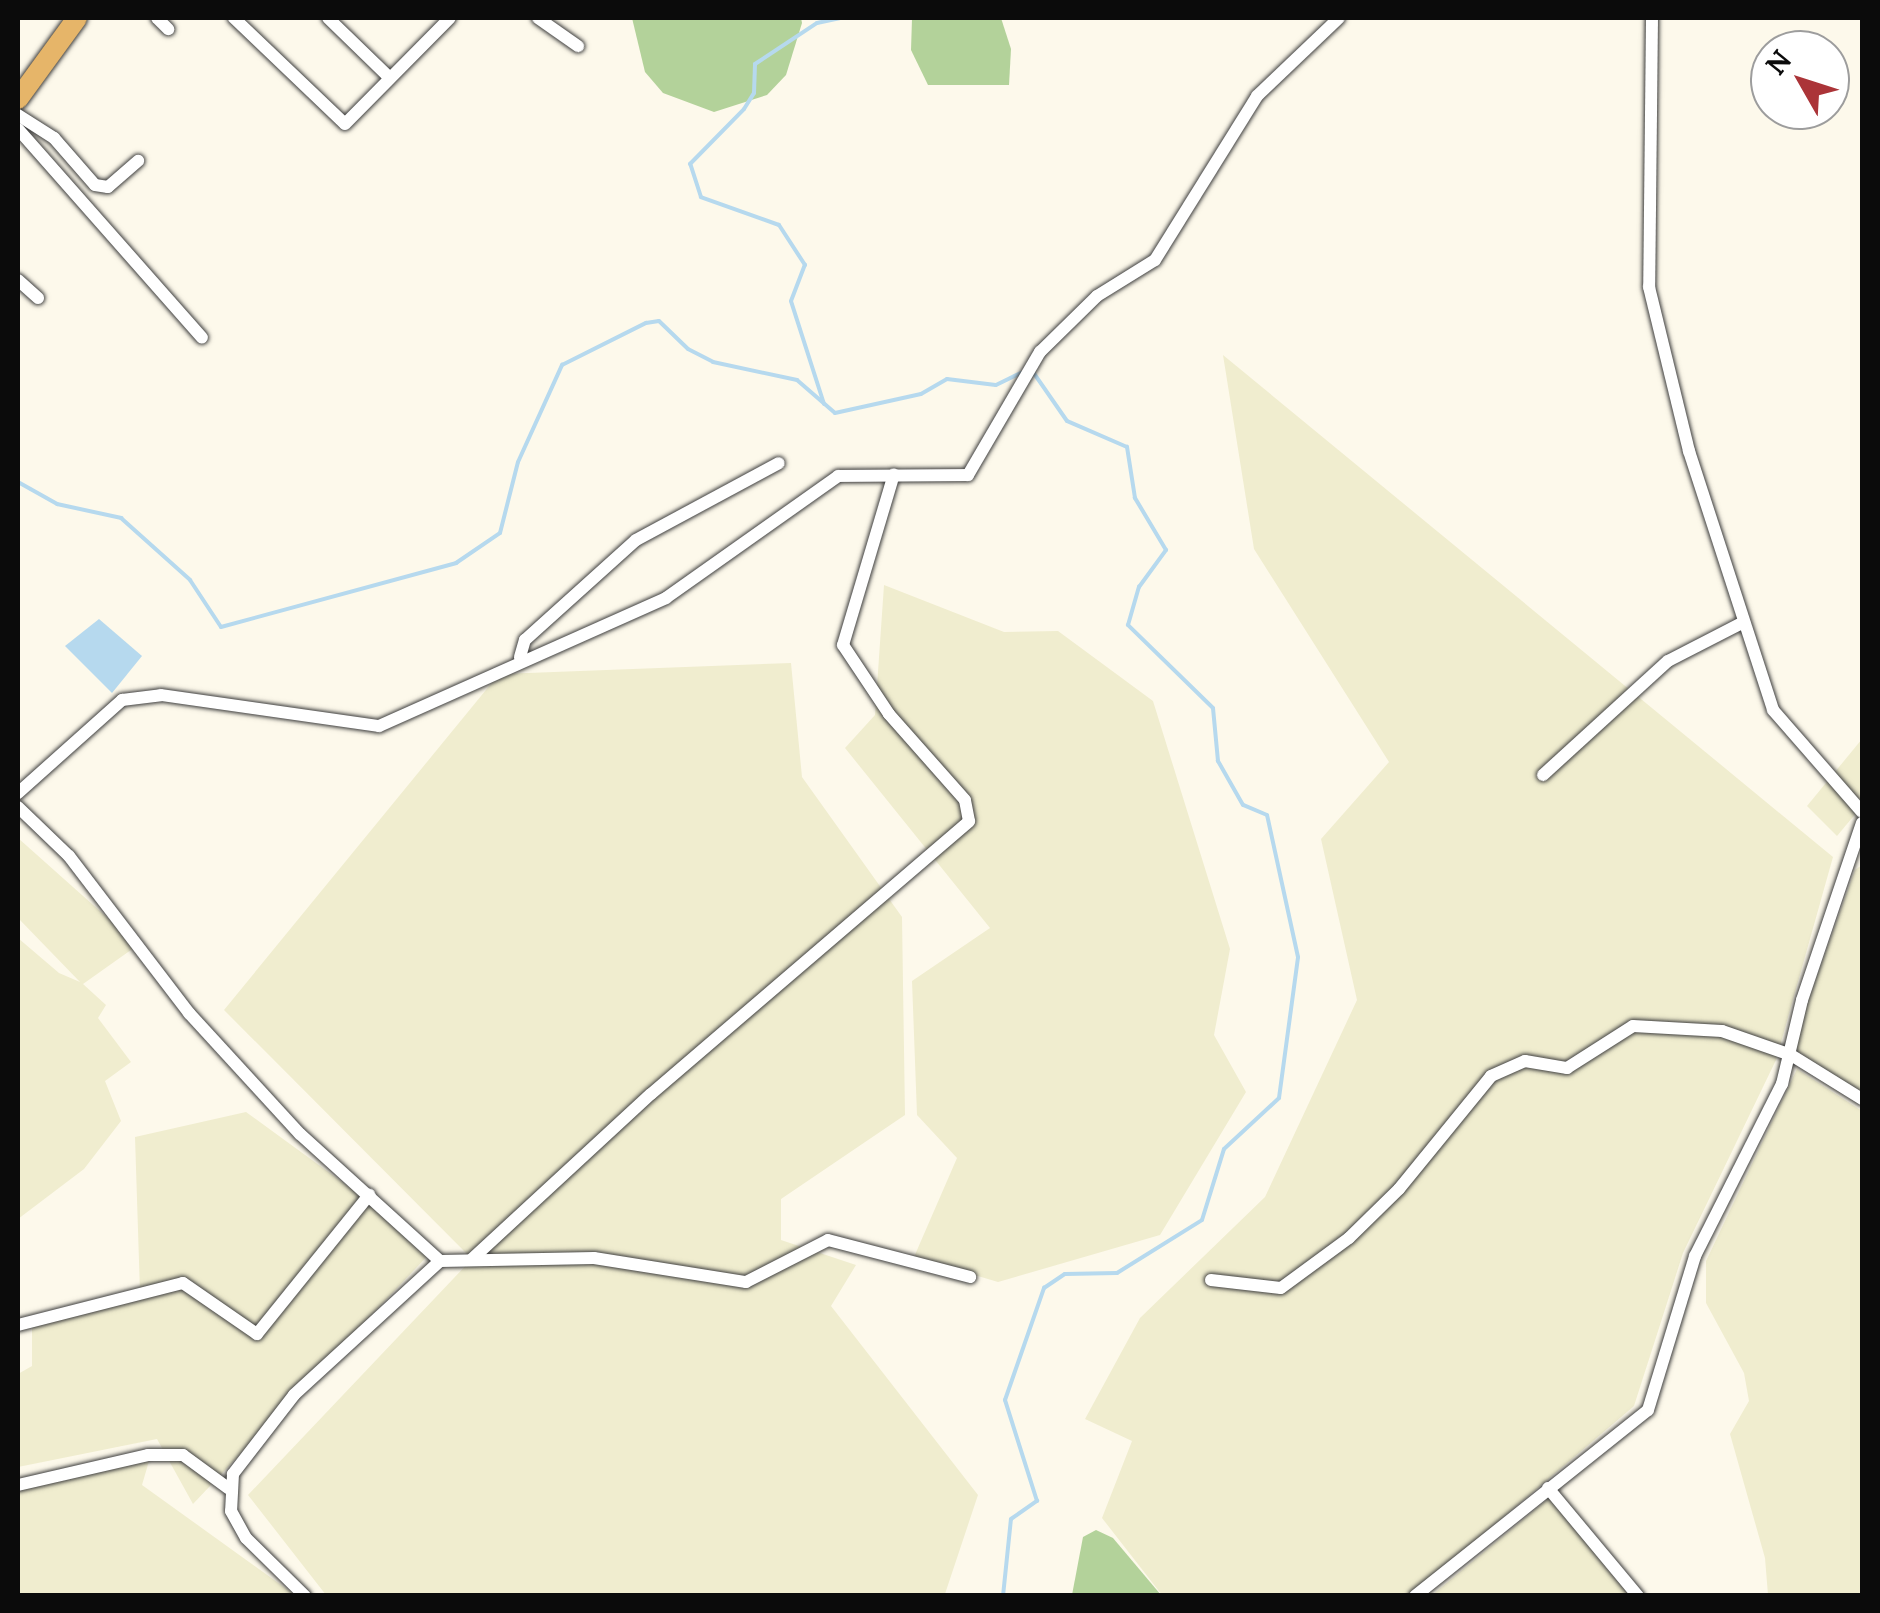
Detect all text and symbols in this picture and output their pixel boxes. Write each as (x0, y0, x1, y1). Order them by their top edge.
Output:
north arrow (1750, 30, 1850, 130)
text: N (1757, 43, 1799, 82)

